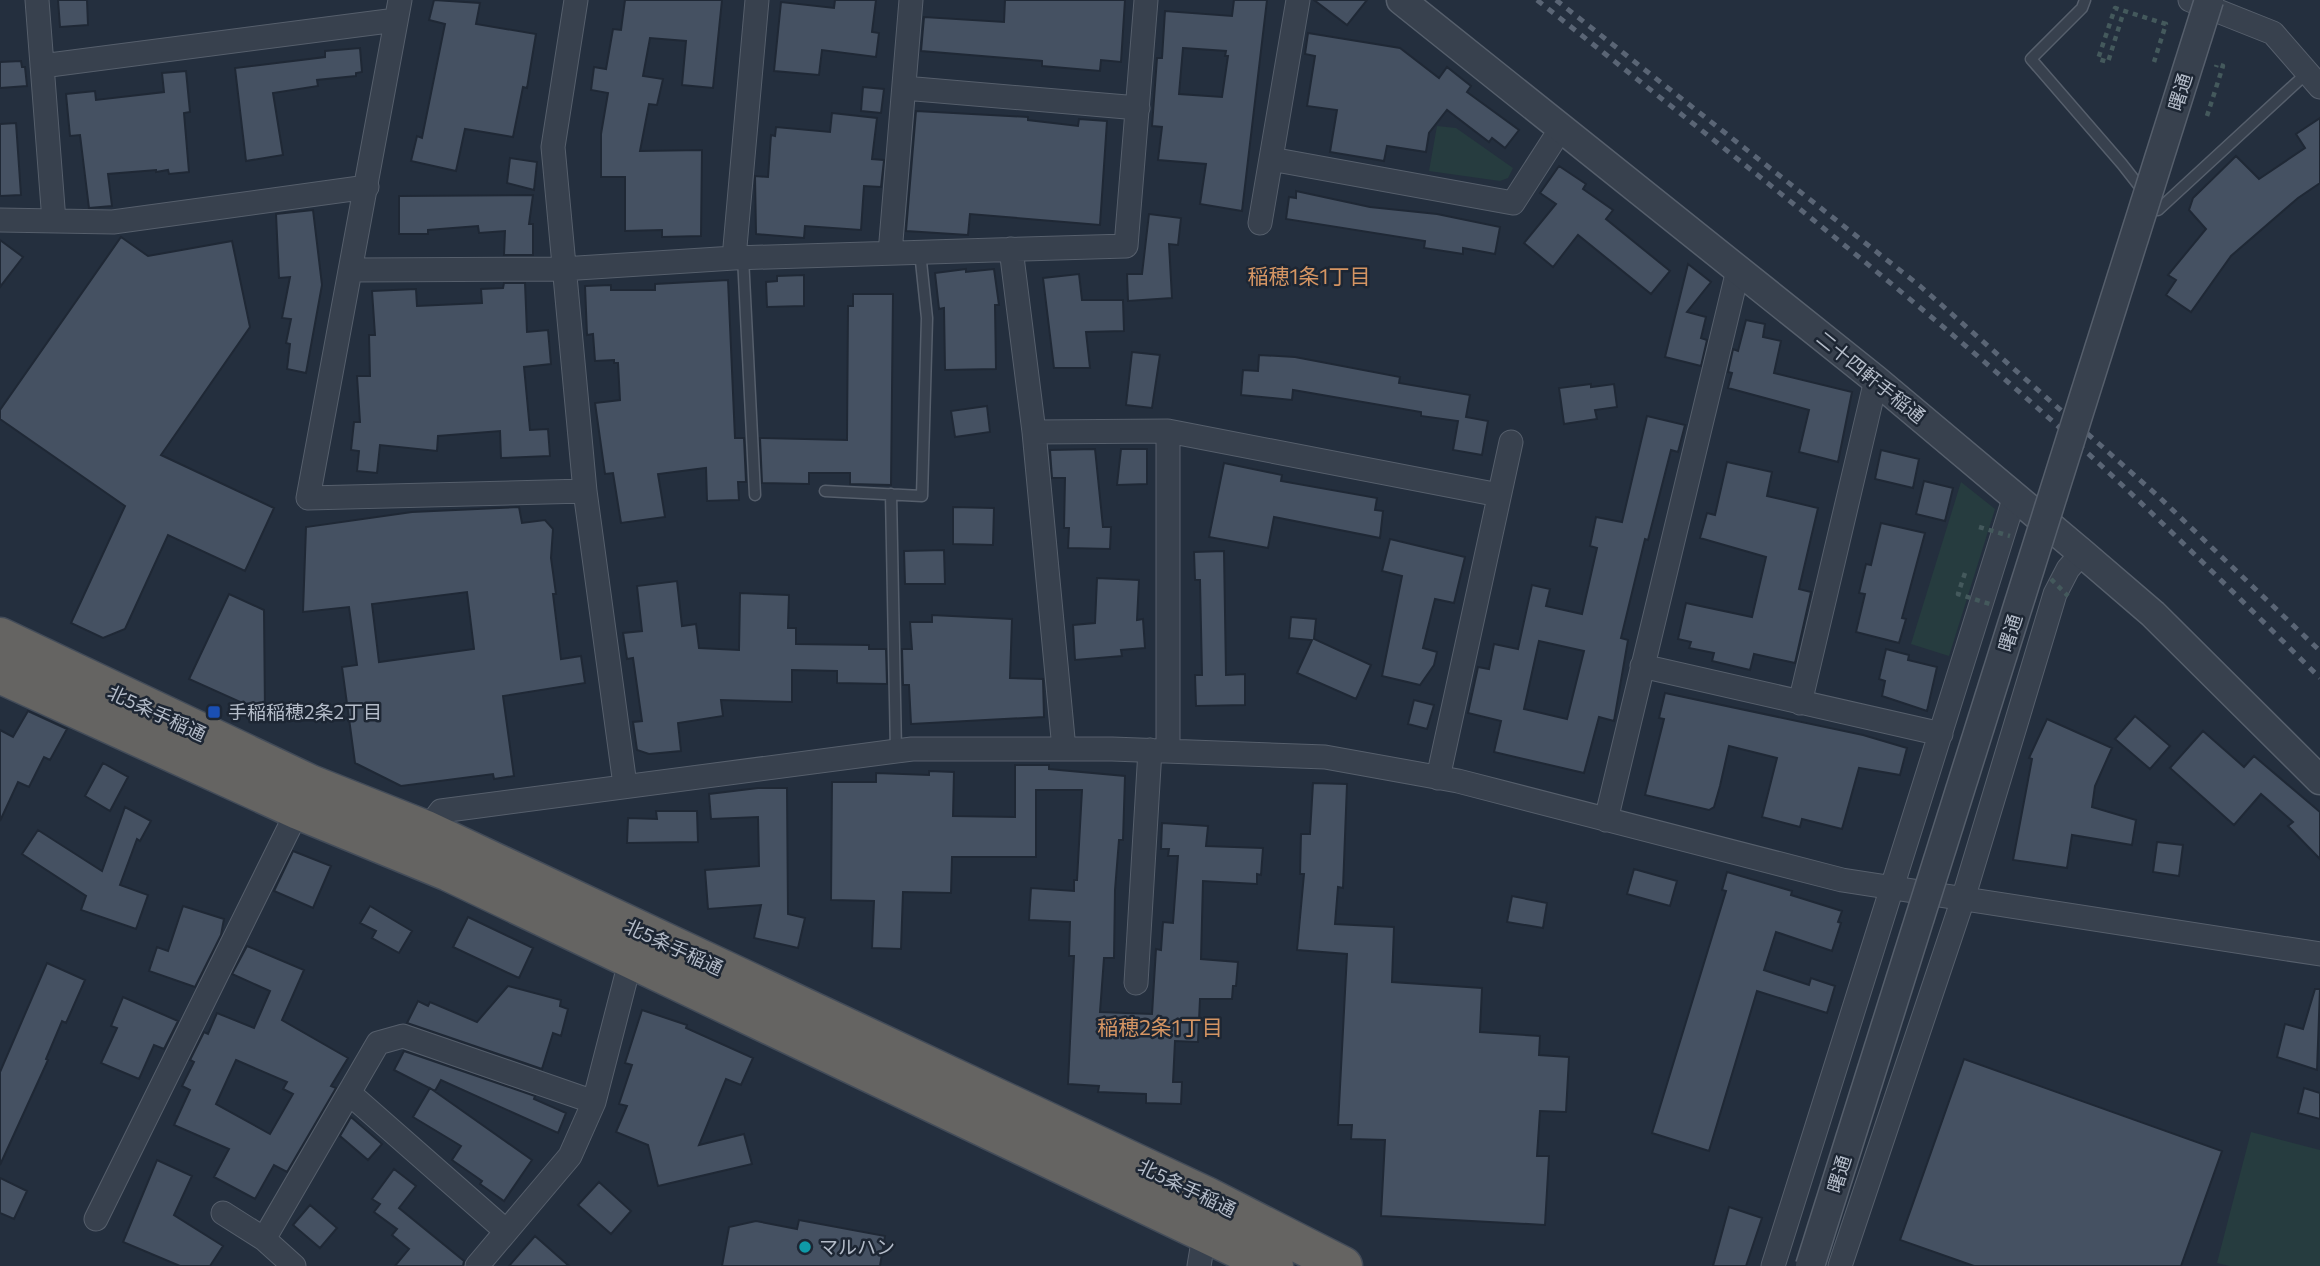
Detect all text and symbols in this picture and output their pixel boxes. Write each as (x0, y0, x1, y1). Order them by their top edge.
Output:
street label: 曙通 (2163, 70, 2196, 113)
district label: 稲穂1条1丁目 (1248, 263, 1370, 288)
street label: 二十四軒手稲通 (1812, 326, 1930, 427)
street label: 曙通 (1993, 611, 2026, 654)
street label: 北5条手稲通 (104, 680, 210, 745)
place label: 手稲稲穂2条2丁目 (228, 700, 382, 723)
marker: 手稲稲穂2条2丁目 (206, 704, 222, 720)
street label: 北5条手稲通 (621, 914, 727, 979)
district label: 稲穂2条1丁目 (1097, 1014, 1223, 1039)
street label: 曙通 (1822, 1152, 1855, 1195)
street label: 北5条手稲通 (1135, 1154, 1240, 1221)
place label: マルハン (819, 1235, 895, 1258)
marker: マルハン (797, 1239, 813, 1255)

